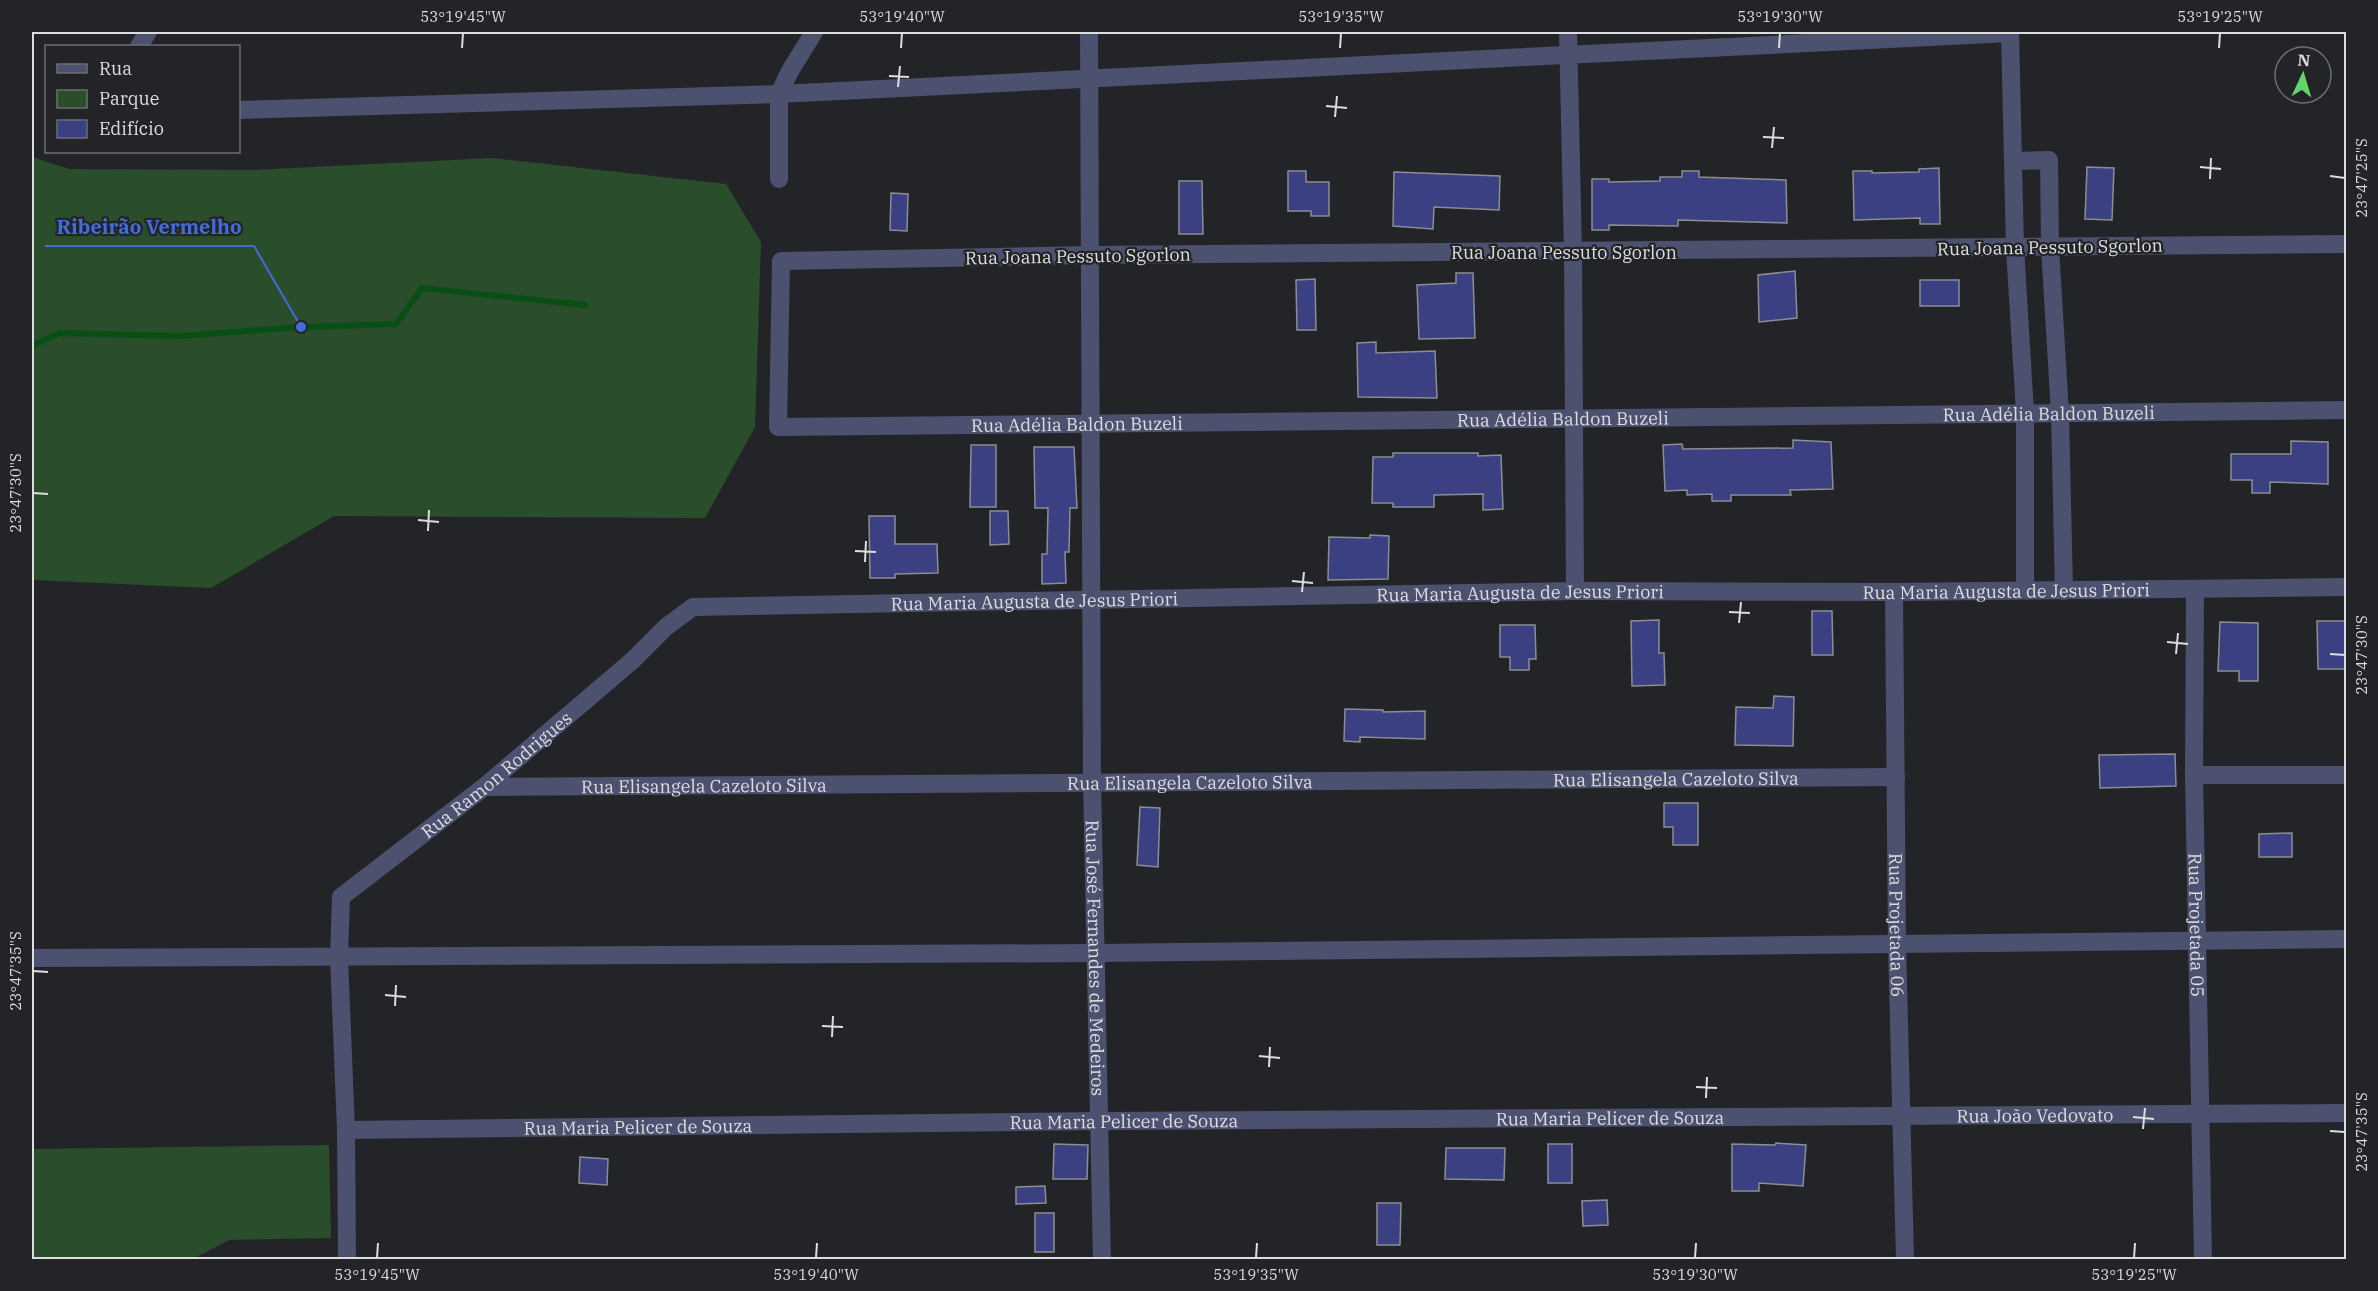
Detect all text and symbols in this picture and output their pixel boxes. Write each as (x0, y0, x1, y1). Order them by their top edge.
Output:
text: 53°19'45"W (420, 7, 506, 26)
text: 53°19'40"W (859, 7, 945, 26)
text: 53°19'35"W (1298, 7, 1384, 26)
text: 53°19'30"W (1737, 7, 1823, 26)
text: 53°19'25"W (2177, 7, 2263, 26)
legend (45, 45, 240, 153)
north arrow (2273, 45, 2333, 105)
text: N (2297, 50, 2311, 70)
text: Rua (99, 57, 132, 80)
text: Parque (99, 87, 159, 110)
text: Edifício (99, 117, 164, 140)
text: 23°47'25"S (2352, 138, 2371, 218)
callout: Ribeirão Vermelho (45, 208, 254, 246)
text: Ribeirão Vermelho (56, 213, 242, 240)
street label: Rua Joana Pessuto Sgorlon (1937, 234, 2163, 260)
street label: Rua Joana Pessuto Sgorlon (1451, 241, 1677, 264)
street label: Rua Joana Pessuto Sgorlon (965, 243, 1191, 269)
street label: Rua Adélia Baldon Buzeli (1943, 401, 2155, 426)
street label: Rua Adélia Baldon Buzeli (1457, 406, 1669, 431)
street label: Rua Adélia Baldon Buzeli (971, 411, 1183, 436)
text: 23°47'30"S (6, 453, 25, 533)
street label: Rua Maria Augusta de Jesus Priori (1862, 578, 2150, 604)
street label: Rua Maria Augusta de Jesus Priori (1376, 579, 1664, 606)
street label: Rua Maria Augusta de Jesus Priori (890, 587, 1179, 615)
text: 23°47'30"S (2352, 615, 2371, 695)
street label: Rua Ramon Rodrigues (416, 706, 576, 843)
street label: Rua Elisangela Cazeloto Silva (1553, 766, 1799, 791)
street label: Rua Elisangela Cazeloto Silva (1067, 770, 1313, 794)
street label: Rua Elisangela Cazeloto Silva (581, 773, 827, 798)
street label: Rua José Fernandes de Medeiros (1081, 820, 1110, 1096)
street label: Rua Projetada 06 (1885, 853, 1910, 997)
street label: Rua Projetada 05 (2184, 853, 2210, 997)
text: 23°47'35"S (6, 931, 25, 1011)
text: 23°47'35"S (2352, 1092, 2371, 1172)
street label: Rua João Vedovato (1956, 1103, 2114, 1127)
street label: Rua Maria Pelicer de Souza (1496, 1105, 1724, 1130)
street label: Rua Maria Pelicer de Souza (1009, 1109, 1239, 1134)
street label: Rua Maria Pelicer de Souza (524, 1114, 753, 1139)
text: 53°19'45"W (334, 1265, 420, 1284)
text: 53°19'40"W (773, 1265, 859, 1284)
text: 53°19'35"W (1213, 1265, 1299, 1284)
text: 53°19'30"W (1652, 1265, 1738, 1284)
text: 53°19'25"W (2091, 1265, 2177, 1284)

